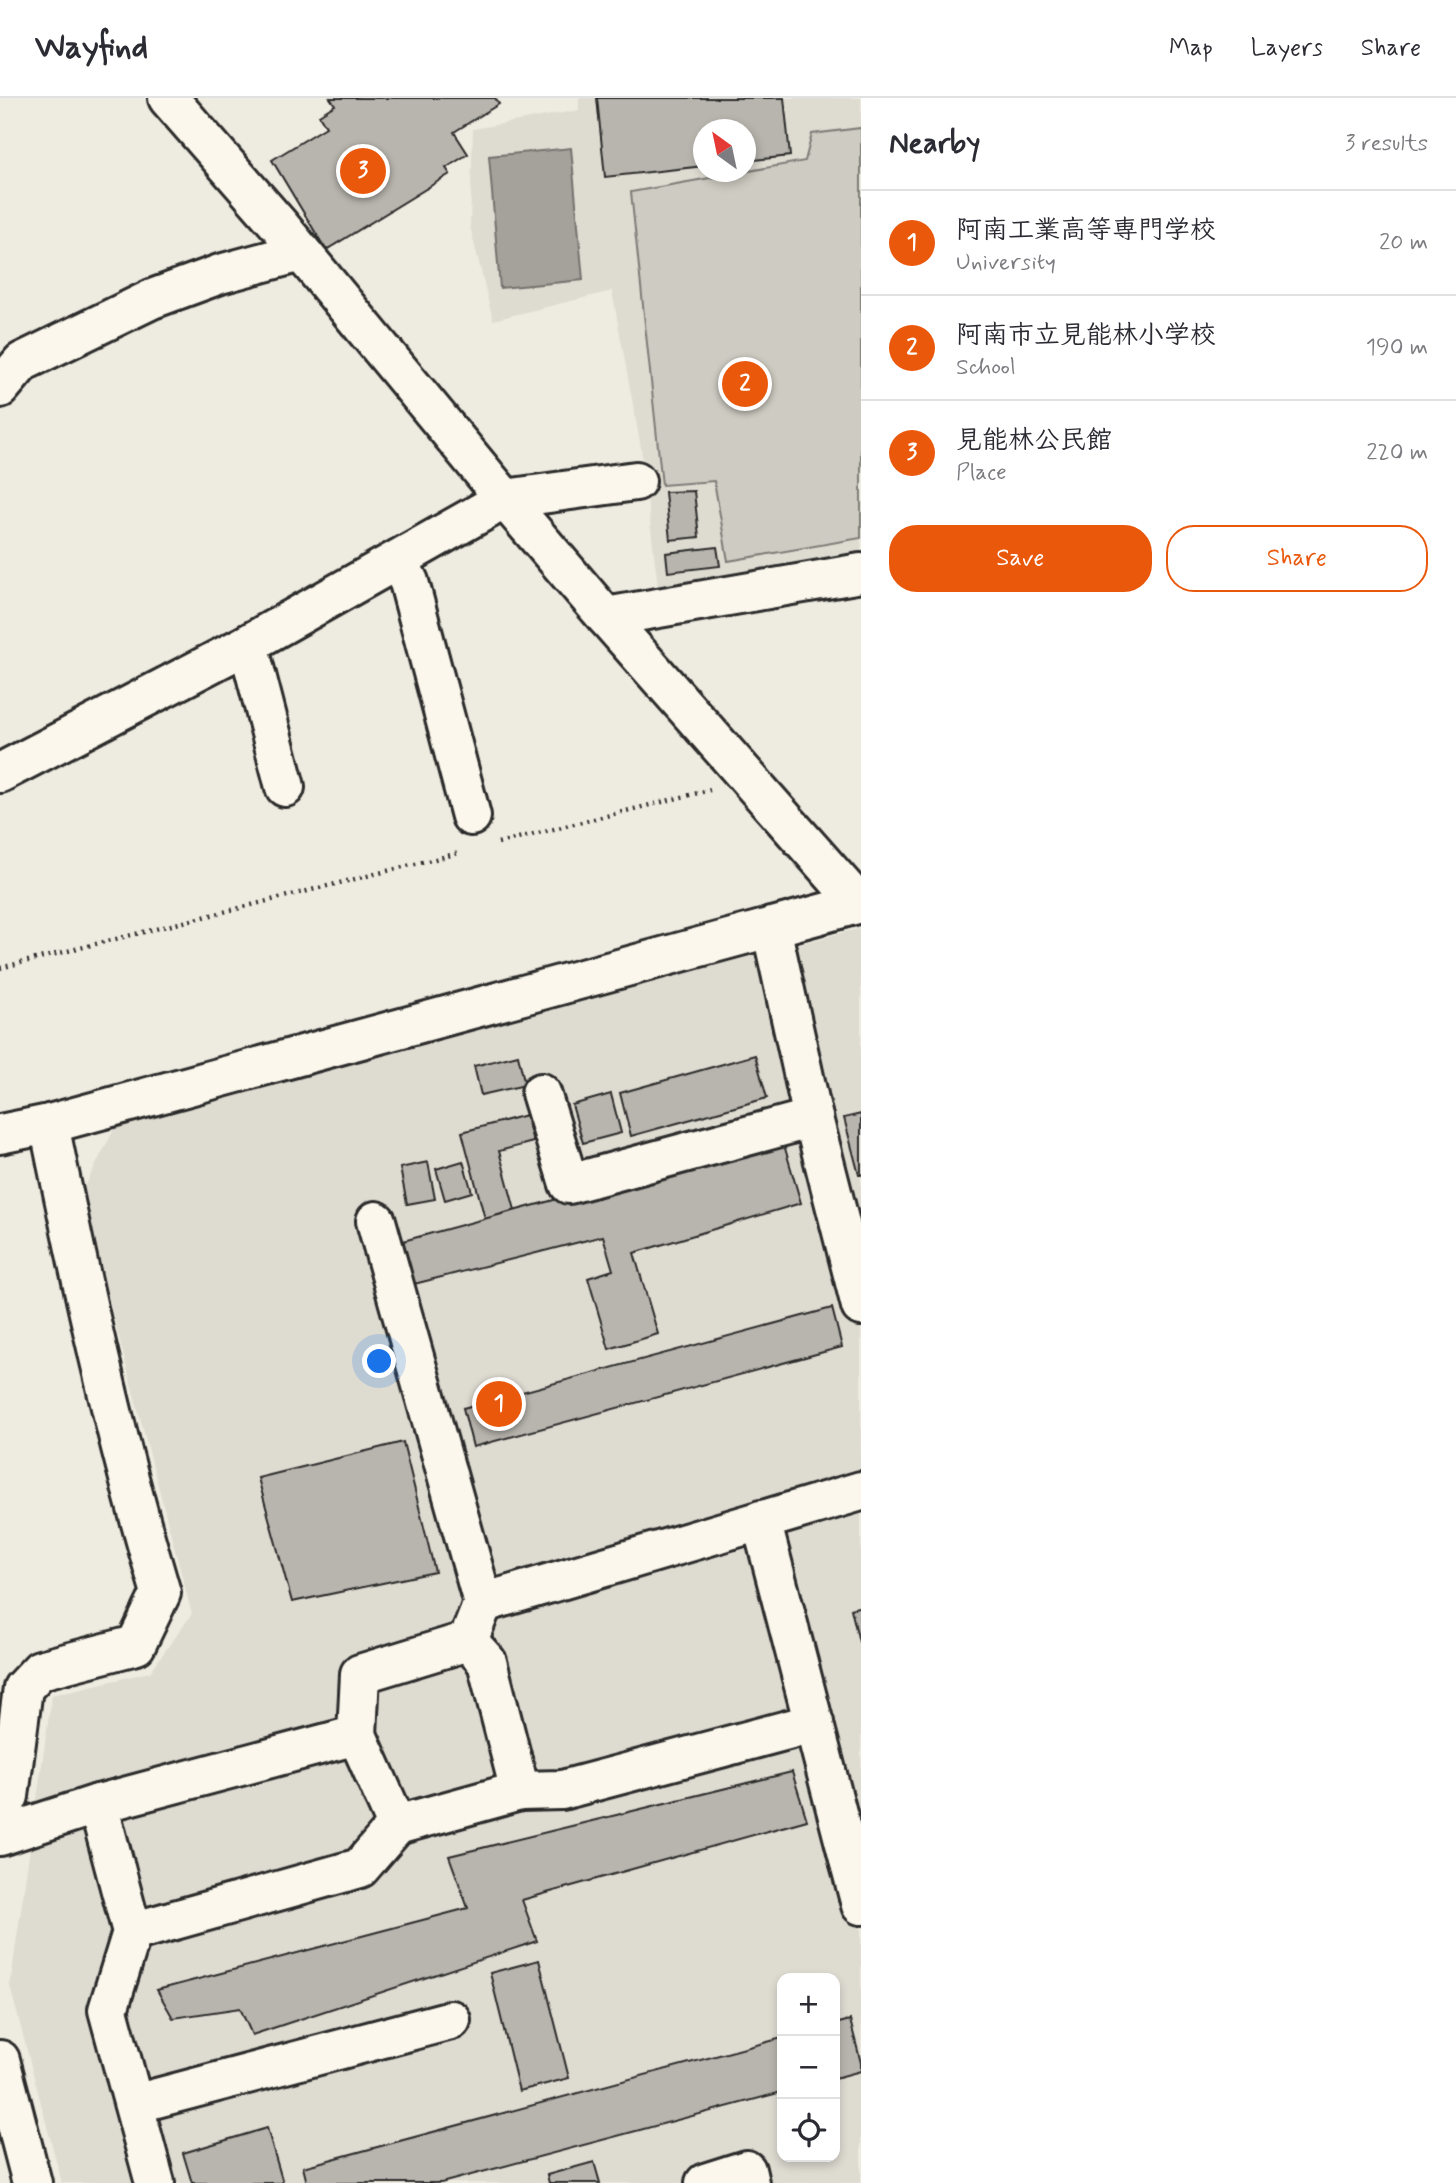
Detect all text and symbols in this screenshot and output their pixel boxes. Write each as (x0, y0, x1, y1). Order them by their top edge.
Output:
text: Wayfind (35, 26, 148, 70)
text: Map (1169, 33, 1213, 64)
text: Layers (1251, 33, 1323, 64)
text: Share (1361, 33, 1421, 64)
north arrow (693, 119, 756, 182)
text: Nearby (889, 124, 980, 163)
text: 3 results (1345, 129, 1428, 159)
pin: 3 (340, 145, 386, 197)
text: 阿南工業高等専門学校 (956, 214, 1216, 248)
text: 1 (907, 228, 917, 258)
text: 20 m (1379, 228, 1428, 258)
text: University (956, 248, 1056, 278)
text: 阿南市立見能林小学校 (956, 319, 1216, 353)
text: 2 (906, 333, 918, 363)
text: 190 m (1366, 333, 1428, 363)
text: School (956, 353, 1016, 383)
pin: 2 (722, 358, 768, 410)
text: 見能林公民館 (956, 424, 1112, 458)
text: 3 (907, 438, 917, 468)
text: 220 m (1366, 438, 1428, 468)
text: Place (956, 458, 1007, 488)
button: Save (889, 525, 1152, 592)
button: Share (1166, 525, 1428, 592)
your location (362, 1344, 396, 1378)
pin: 1 (476, 1378, 522, 1430)
map controls (777, 1973, 840, 2162)
button: + (777, 1973, 840, 2036)
button: − (777, 2036, 840, 2099)
button: locate (777, 2099, 840, 2162)

